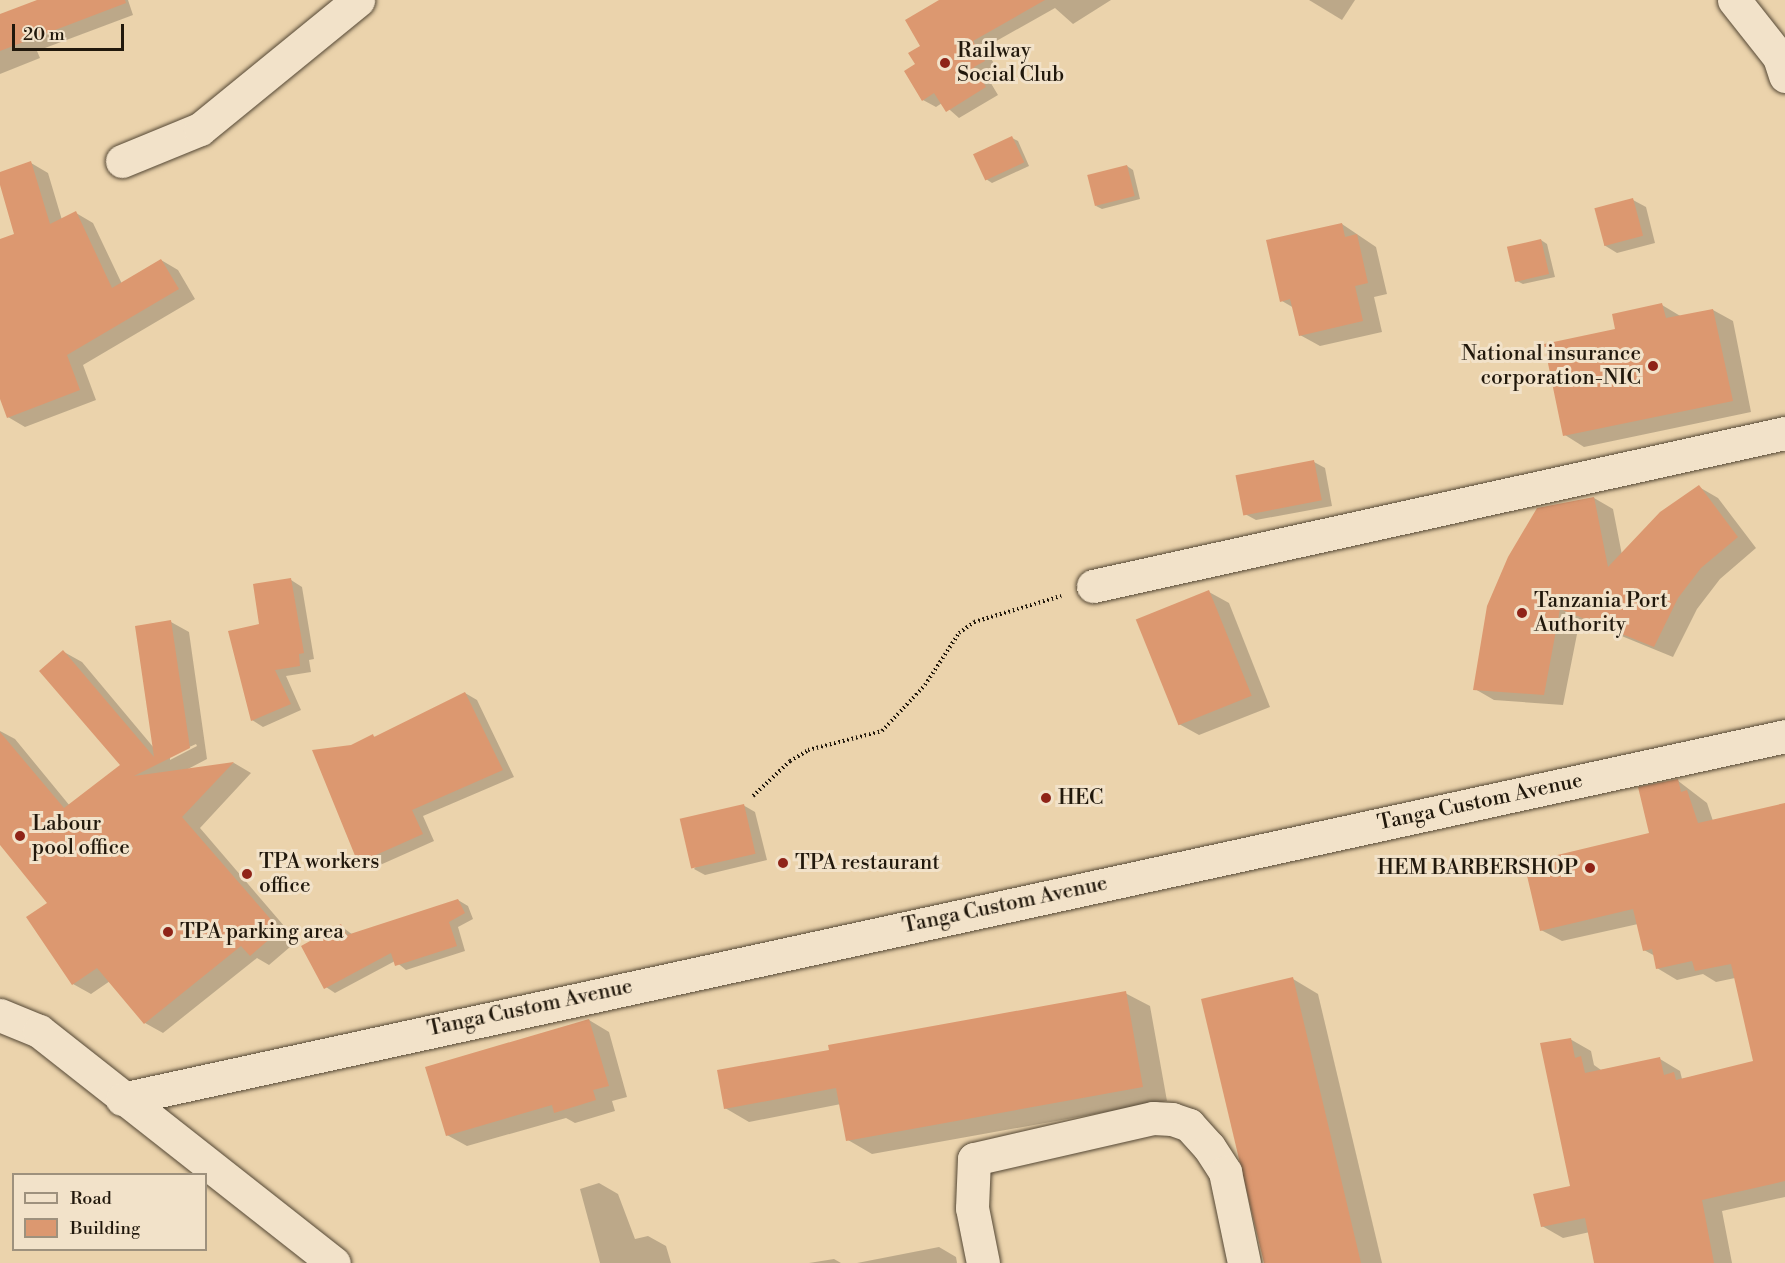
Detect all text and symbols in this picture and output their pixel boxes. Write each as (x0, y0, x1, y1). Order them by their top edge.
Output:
scale bar (15, 12, 128, 50)
text: 20 m (23, 23, 65, 46)
place label: Railway Social Club (957, 38, 1064, 88)
marker: Railway Social Club (938, 56, 952, 70)
place label: National insurance corporation-NIC (1461, 341, 1641, 391)
marker: National insurance corporation-NIC (1646, 359, 1660, 373)
place label: Tanzania Port Authority (1534, 588, 1668, 638)
marker: Tanzania Port Authority (1515, 606, 1529, 620)
street label: Tanga Custom Avenue (1375, 768, 1585, 836)
place label: HEC (1058, 785, 1104, 811)
marker: HEC (1039, 791, 1053, 805)
place label: Labour pool office (32, 811, 130, 861)
marker: Labour pool office (13, 829, 27, 843)
place label: TPA workers office (259, 849, 379, 899)
place label: TPA restaurant (795, 850, 940, 876)
place label: HEM BARBERSHOP (1377, 855, 1578, 881)
marker: TPA restaurant (776, 856, 790, 870)
marker: HEM BARBERSHOP (1583, 861, 1597, 875)
marker: TPA workers office (240, 867, 254, 881)
street label: Tanga Custom Avenue (900, 871, 1110, 939)
place label: TPA parking area (180, 919, 344, 945)
marker: TPA parking area (161, 925, 175, 939)
street label: Tanga Custom Avenue (425, 974, 635, 1042)
legend (12, 1173, 207, 1251)
text: Road (70, 1187, 112, 1210)
text: Building (70, 1217, 140, 1240)

